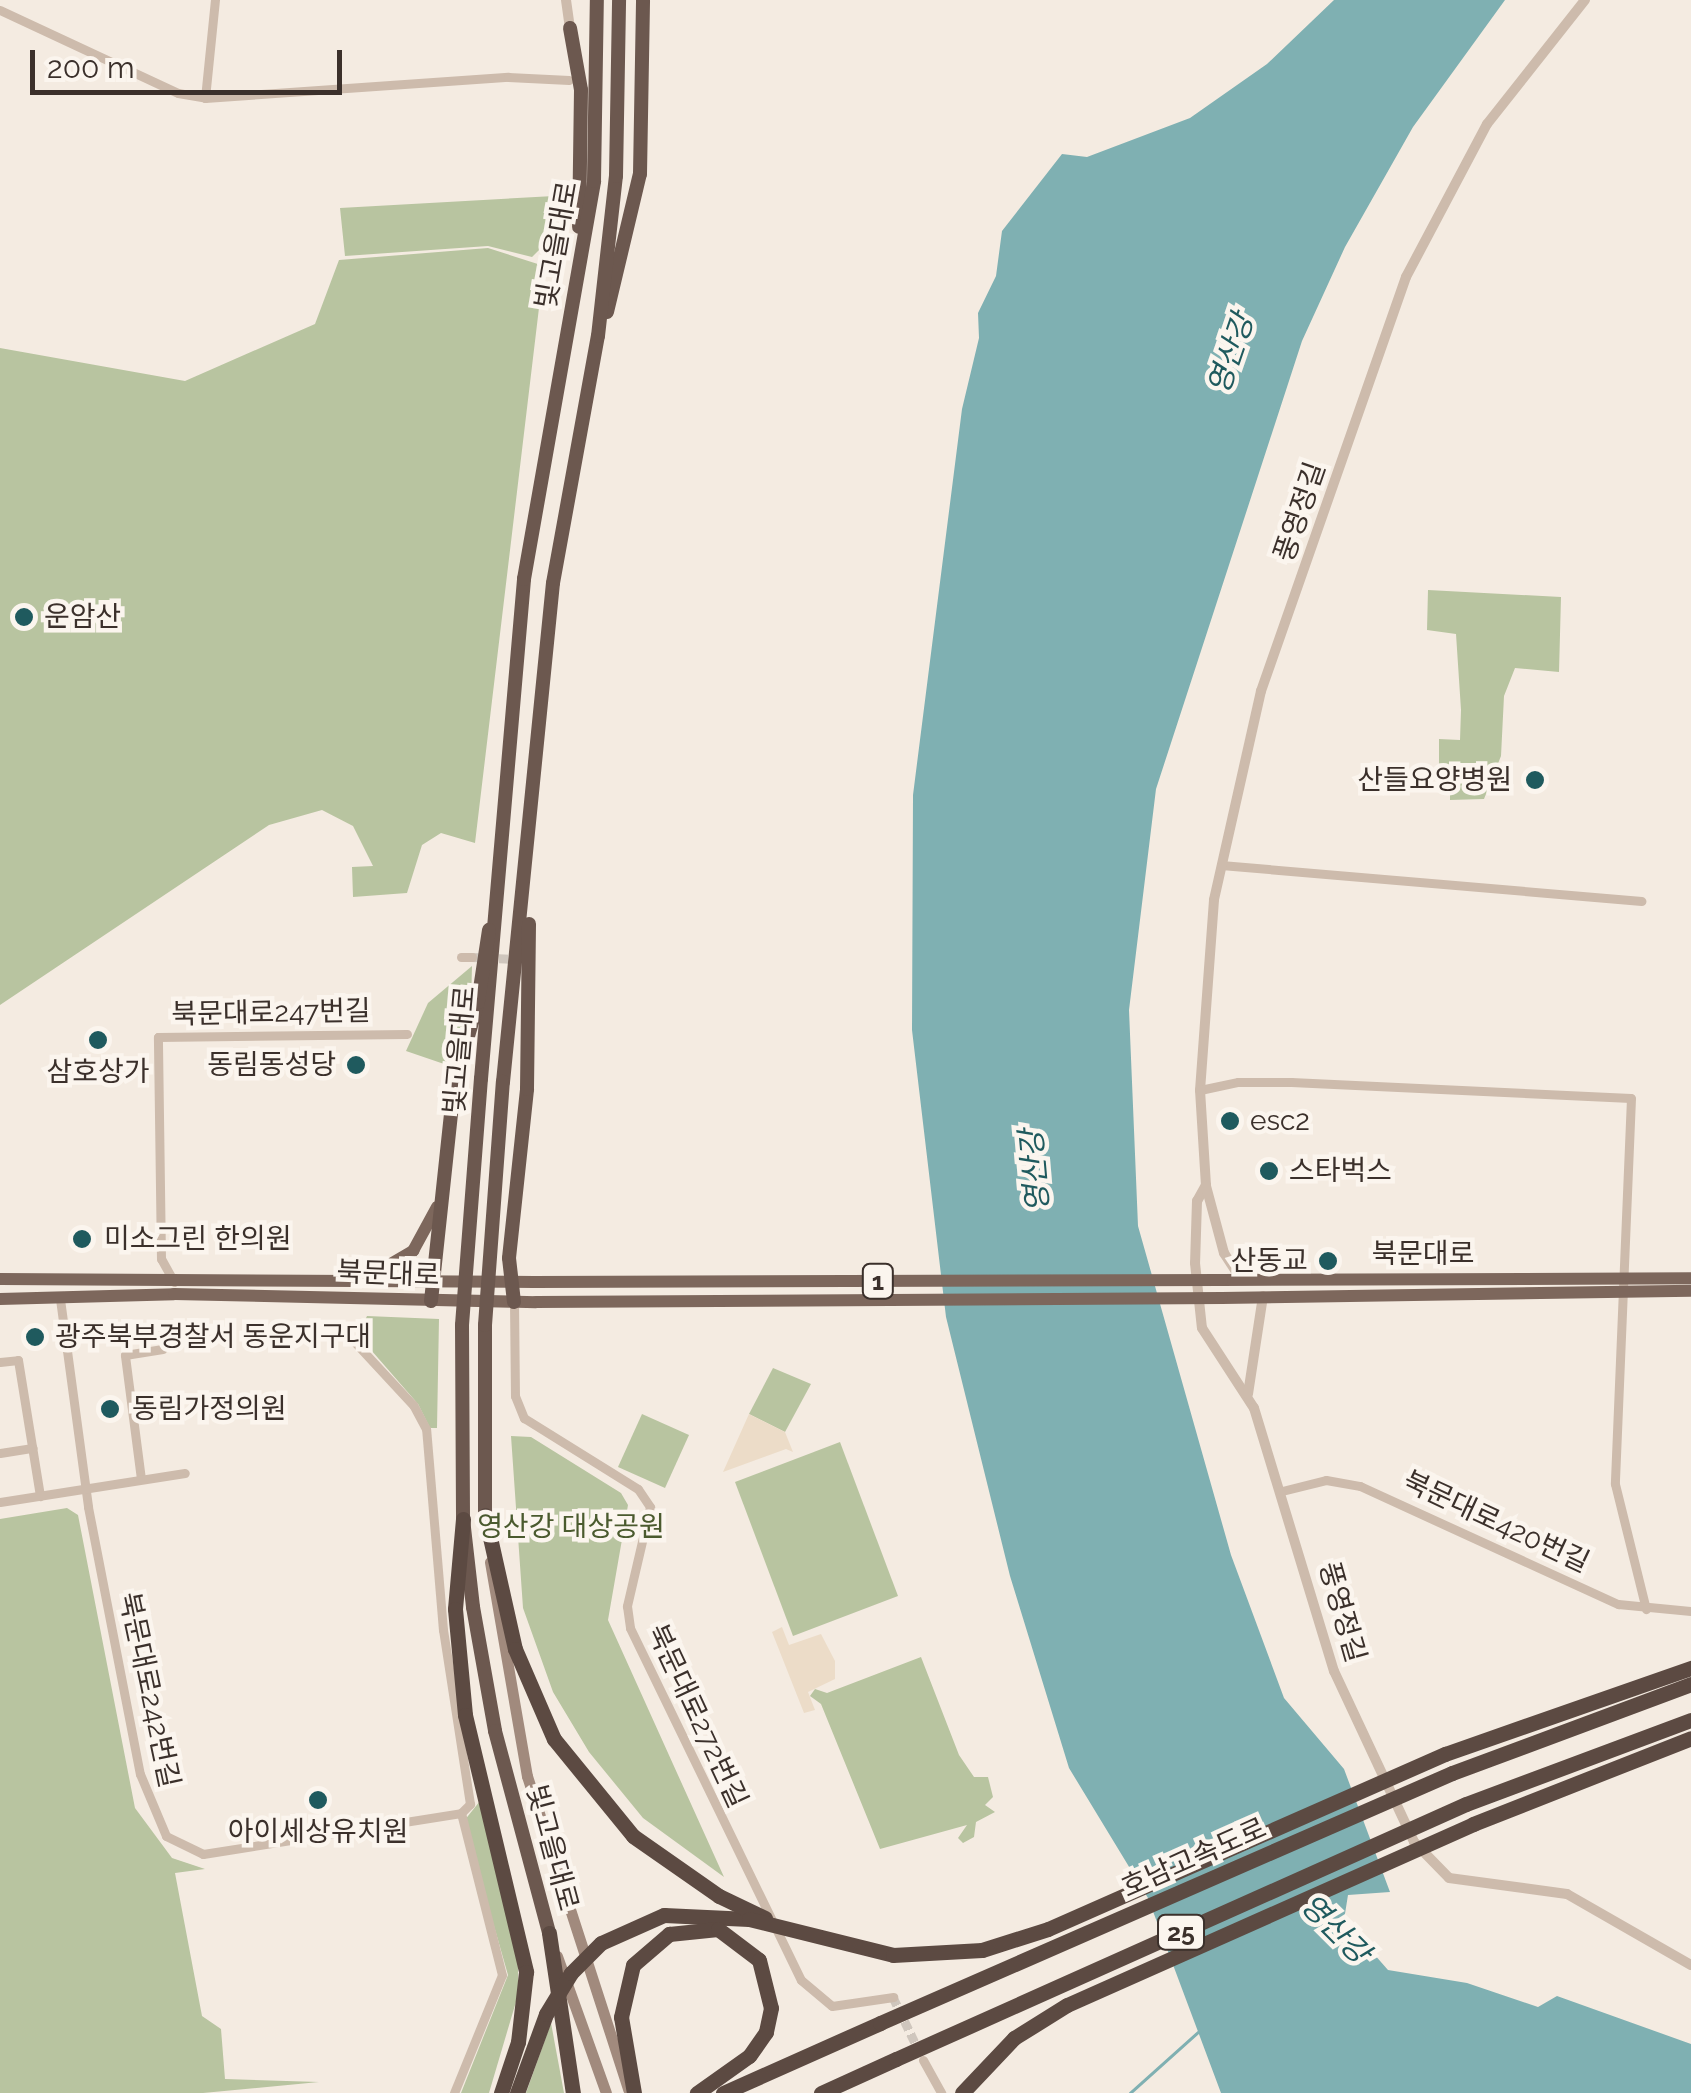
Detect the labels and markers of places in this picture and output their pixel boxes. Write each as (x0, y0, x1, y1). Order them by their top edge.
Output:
place label: 운암산 (44, 600, 121, 634)
marker: 운암산 (13, 606, 35, 628)
place label: 산들요양병원 (1357, 763, 1512, 797)
marker: 산들요양병원 (1522, 767, 1548, 793)
marker: 삼호상가 (87, 1029, 109, 1051)
place label: 동림동성당 (207, 1048, 336, 1082)
marker: 동림동성당 (345, 1054, 367, 1076)
place label: 삼호상가 (46, 1055, 150, 1089)
place label: esc2 (1250, 1104, 1310, 1138)
marker: esc2 (1219, 1110, 1241, 1132)
place label: 스타벅스 (1289, 1154, 1392, 1188)
marker: 스타벅스 (1258, 1160, 1280, 1182)
place label: 미소그린 한의원 (104, 1222, 291, 1256)
marker: 미소그린 한의원 (69, 1226, 95, 1252)
place label: 산동교 (1231, 1244, 1308, 1278)
marker: 산동교 (1317, 1250, 1339, 1272)
place label: 광주북부경찰서 동운지구대 (55, 1320, 371, 1354)
marker: 광주북부경찰서 동운지구대 (24, 1326, 46, 1348)
place label: 동림가정의원 (132, 1392, 287, 1426)
marker: 동림가정의원 (97, 1396, 123, 1422)
marker: 아이세상유치원 (307, 1789, 329, 1811)
place label: 아이세상유치원 (228, 1815, 408, 1849)

